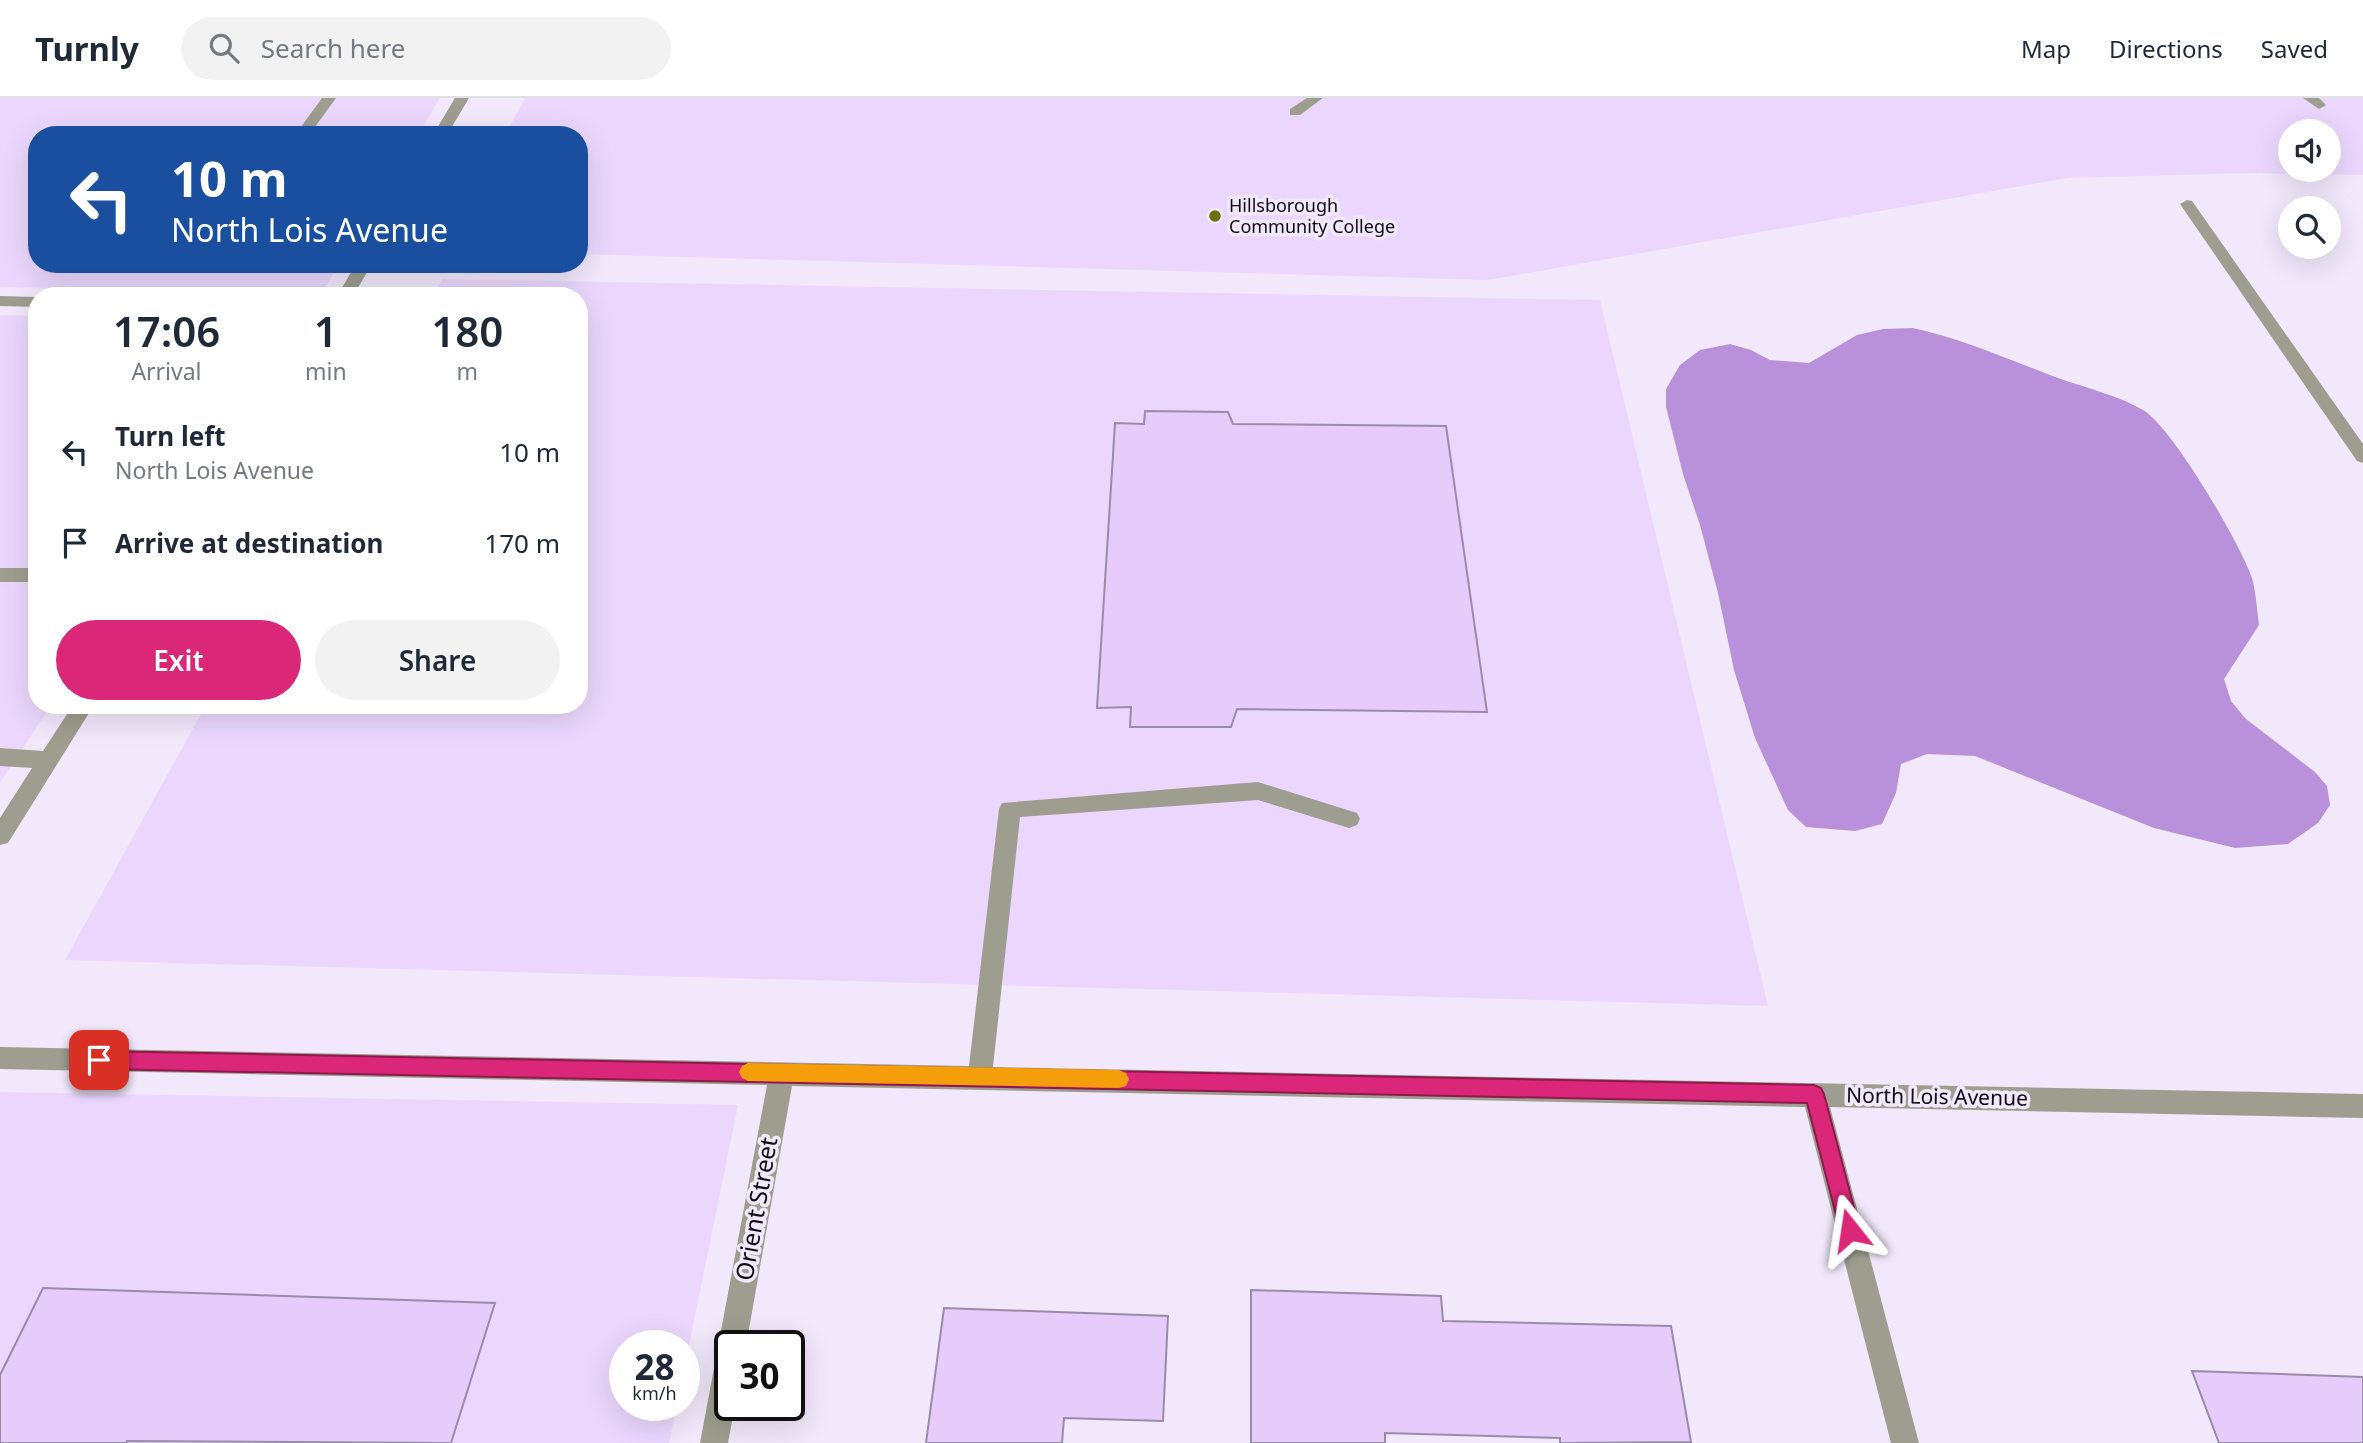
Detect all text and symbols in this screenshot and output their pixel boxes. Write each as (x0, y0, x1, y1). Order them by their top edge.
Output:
search box (181, 17, 671, 80)
text: Turnly (35, 26, 139, 71)
icon: search (205, 29, 243, 67)
text: Search here (261, 30, 405, 66)
text: Map (2021, 32, 2071, 65)
text: Directions (2109, 32, 2223, 65)
text: Saved (2261, 32, 2328, 65)
map controls (2278, 119, 2341, 259)
button: sound (2278, 119, 2341, 182)
text: 10 m (171, 145, 288, 211)
icon: left (56, 154, 147, 245)
place label: Hillsborough Community College (1229, 193, 1395, 238)
button: search (2278, 196, 2341, 259)
text: North Lois Avenue (171, 208, 448, 251)
marker: Hillsborough Community College (1207, 208, 1223, 224)
text: 17:06 (113, 302, 220, 359)
text: 1 (314, 302, 338, 359)
text: 180 (431, 302, 503, 359)
text: Arrival (131, 355, 202, 387)
text: min (305, 355, 347, 387)
text: m (457, 355, 478, 387)
text: Turn left (115, 418, 226, 454)
icon: left (56, 433, 94, 471)
text: 10 m (499, 434, 560, 470)
text: North Lois Avenue (115, 454, 314, 486)
icon: arrive (56, 524, 94, 562)
text: Arrive at destination (115, 525, 384, 561)
text: 170 m (484, 525, 560, 561)
button: Exit (56, 620, 301, 700)
button: Share (315, 620, 560, 700)
pin (69, 1030, 129, 1090)
icon: arrive (80, 1041, 118, 1079)
street label: North Lois Avenue (1846, 1080, 2028, 1112)
street label: Orient Street (727, 1134, 784, 1283)
position arrow (1813, 1193, 1887, 1267)
speed limit sign: 30 (714, 1330, 805, 1421)
text: 28 (634, 1343, 675, 1390)
text: km/h (632, 1381, 677, 1405)

